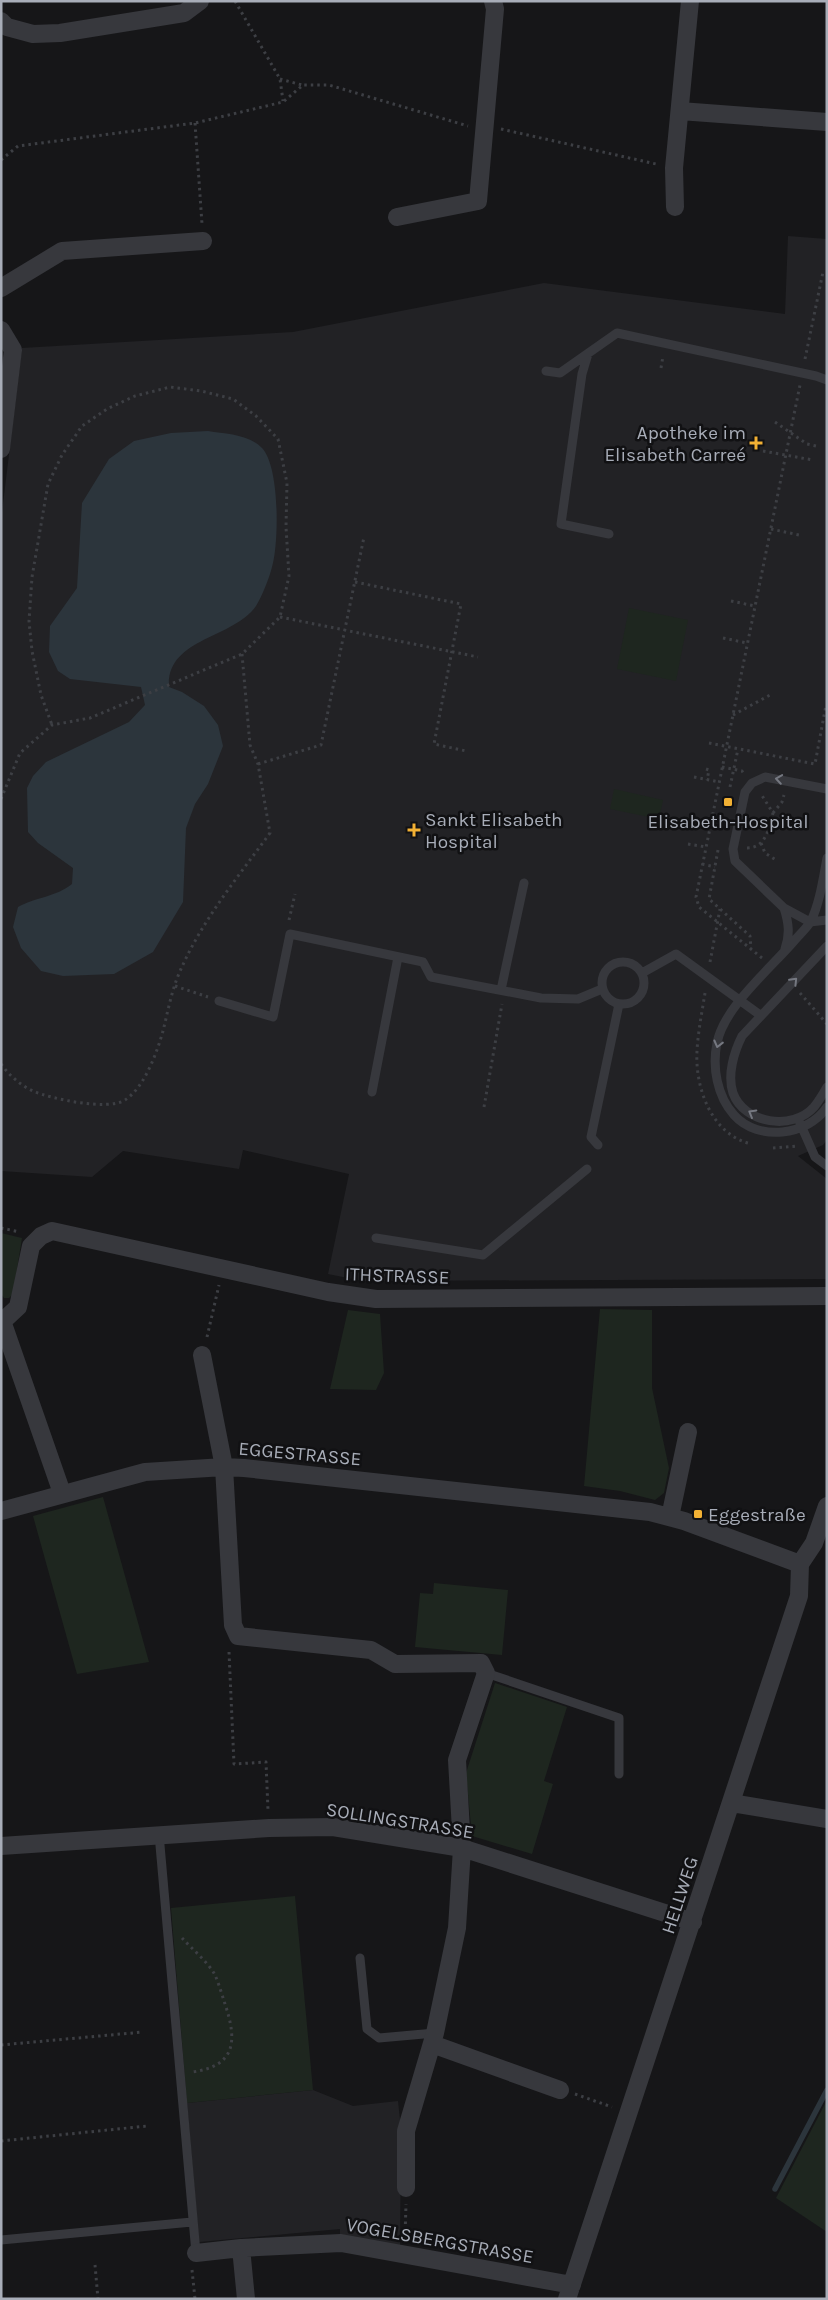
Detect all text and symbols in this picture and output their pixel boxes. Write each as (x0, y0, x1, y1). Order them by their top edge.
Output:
place label: Apotheke im Elisabeth Carreé (604, 422, 746, 466)
marker: Apotheke im Elisabeth Carreé (750, 437, 762, 449)
one-way arrow (775, 775, 784, 785)
marker: Elisabeth-Hospital (722, 796, 734, 808)
place label: Sankt Elisabeth Hospital (425, 809, 563, 853)
place label: Elisabeth-Hospital (647, 811, 809, 833)
marker: Sankt Elisabeth Hospital (407, 823, 421, 837)
one-way arrow (788, 978, 797, 987)
one-way arrow (713, 1039, 723, 1047)
one-way arrow (748, 1109, 757, 1119)
street label: ITHSTRASSE (344, 1263, 450, 1289)
street label: EGGESTRASSE (238, 1438, 362, 1470)
place label: Eggestraße (708, 1504, 806, 1526)
marker: Eggestraße (692, 1508, 704, 1520)
street label: SOLLINGSTRASSE (324, 1798, 475, 1844)
street label: HELLWEG (657, 1854, 703, 1937)
street label: VOGELSBERGSTRASSE (345, 2214, 535, 2268)

